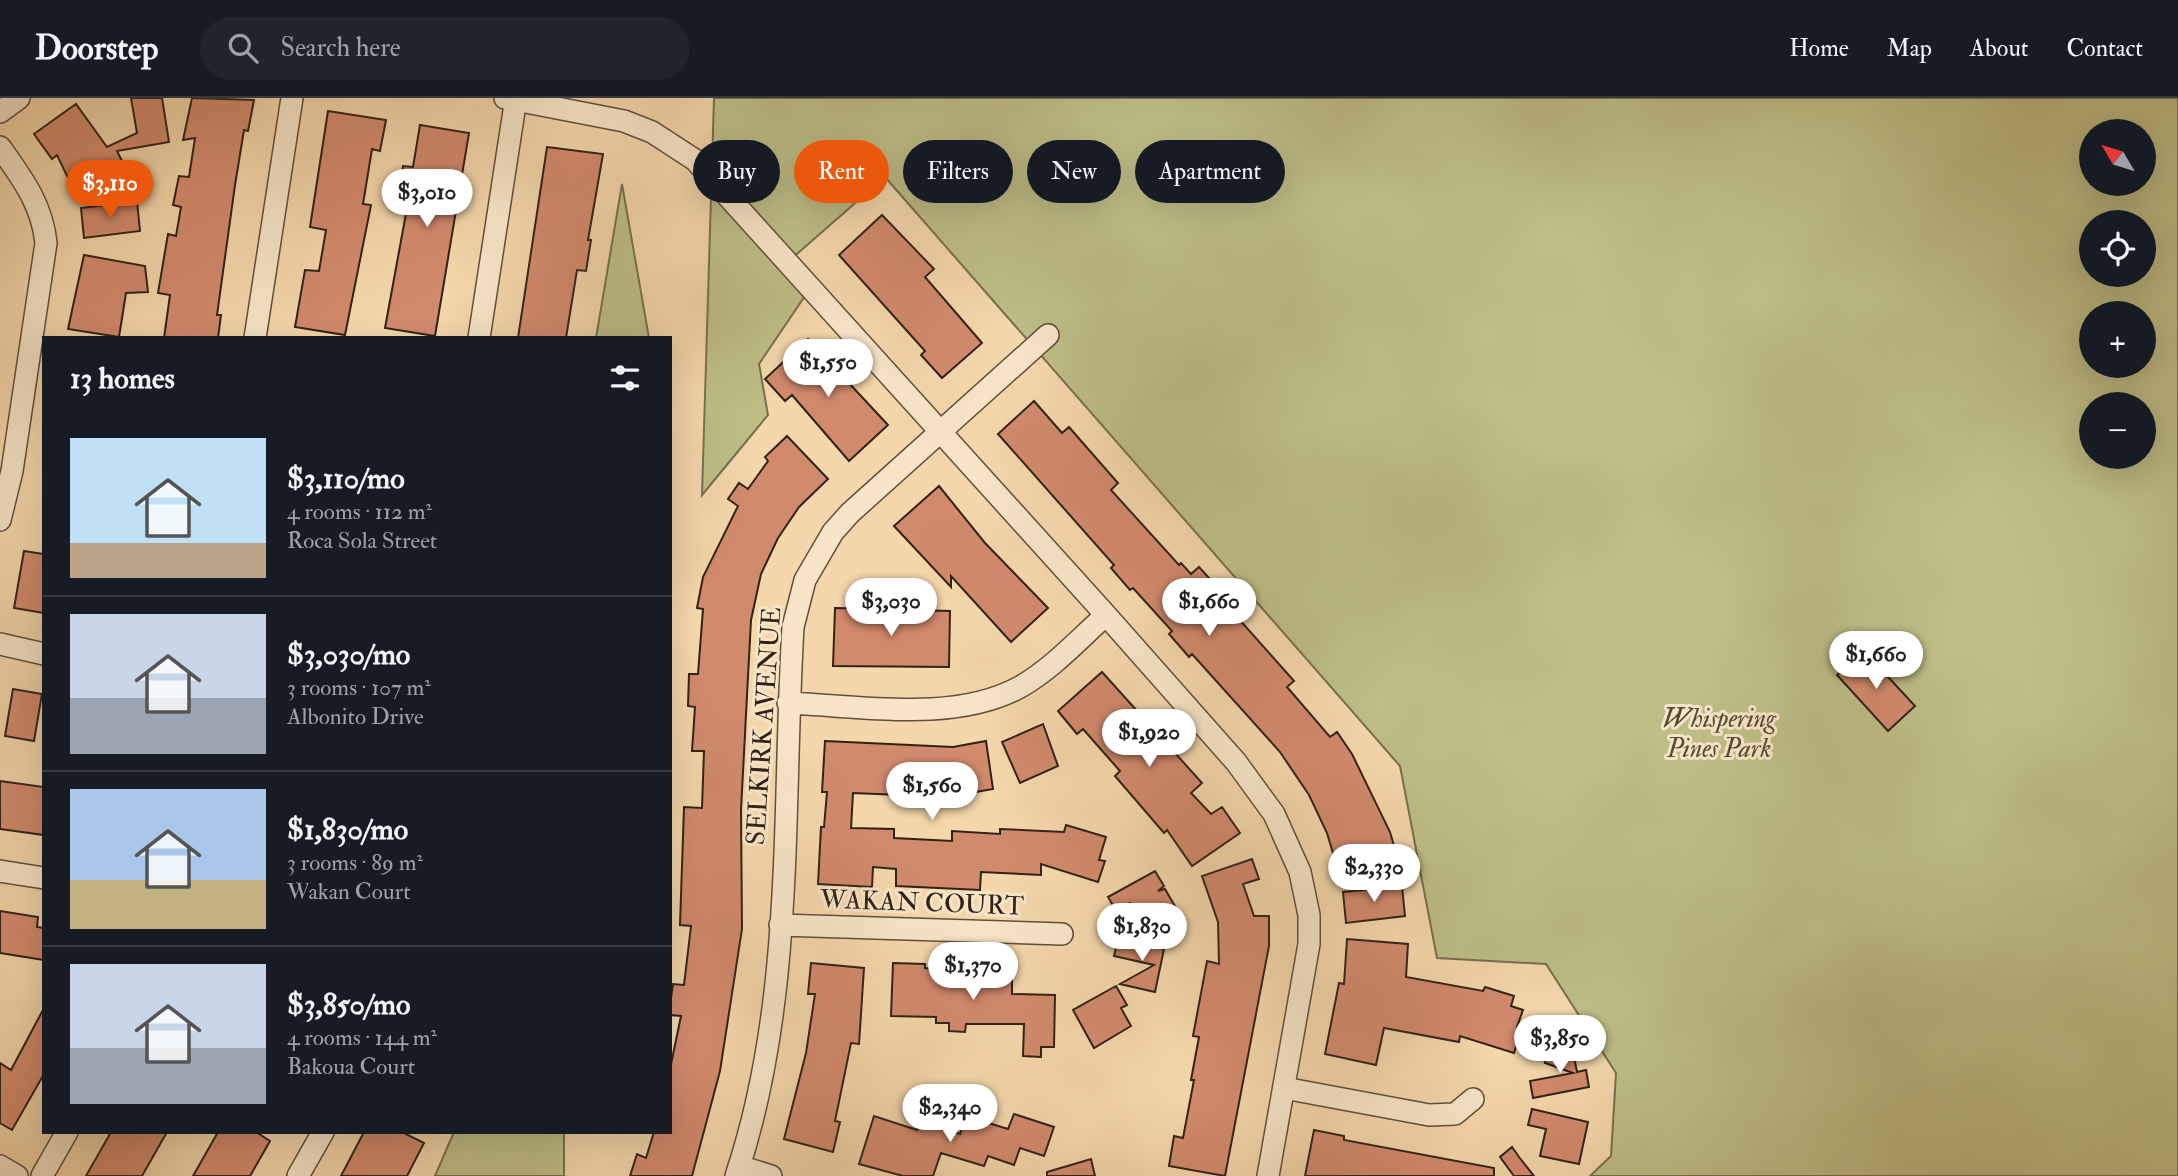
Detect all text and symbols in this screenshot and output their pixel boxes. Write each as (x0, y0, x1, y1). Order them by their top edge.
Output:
search box (200, 17, 690, 80)
text: Doorstep (35, 28, 158, 69)
icon: search (224, 29, 262, 67)
text: Search here (280, 32, 401, 64)
text: Home (1789, 33, 1849, 64)
text: Map (1887, 33, 1932, 64)
text: About (1970, 33, 2029, 64)
text: Contact (2067, 33, 2143, 64)
north arrow (2079, 119, 2156, 196)
map controls (2079, 119, 2156, 469)
chip: Buy (693, 140, 780, 203)
chip: Rent (794, 140, 889, 203)
chip: Filters (903, 140, 1013, 203)
chip: New (1027, 140, 1121, 203)
chip: Apartment (1135, 140, 1285, 203)
pin: $3,110 (53, 160, 167, 220)
text: $3,110 (82, 168, 138, 197)
pin: $3,010 (370, 170, 484, 229)
text: $3,010 (398, 177, 456, 206)
button: locate (2079, 210, 2156, 287)
button: + (2079, 301, 2156, 378)
pin: $1,550 (771, 340, 885, 399)
text: $1,550 (799, 347, 857, 376)
icon: filters (606, 359, 644, 397)
text: 13 homes (70, 360, 175, 397)
button: − (2079, 392, 2156, 469)
text: $3,110/mo (287, 460, 405, 497)
icon: home (126, 466, 210, 550)
text: 4 rooms · 112 m² (287, 497, 432, 526)
text: Roca Sola Street (287, 526, 437, 555)
pin: $3,030 (834, 578, 948, 638)
pin: $1,660 (1152, 578, 1266, 638)
text: $3,030 (861, 586, 921, 615)
text: $1,660 (1178, 586, 1240, 615)
street label: SELKIRK AVENUE (740, 606, 788, 846)
pin: $1,660 (1819, 632, 1933, 691)
text: $3,030/mo (287, 636, 410, 673)
text: $1,660 (1845, 639, 1907, 668)
icon: home (126, 642, 210, 726)
text: 3 rooms · 107 m² (287, 673, 431, 702)
text: Albonito Drive (287, 702, 424, 731)
park label: Whispering Pines Park (1662, 703, 1777, 765)
pin: $1,920 (1092, 710, 1206, 769)
text: $1,920 (1118, 717, 1180, 746)
pin: $1,560 (875, 762, 989, 822)
text: $1,560 (902, 770, 962, 799)
text: $1,830/mo (287, 811, 408, 848)
icon: home (126, 817, 210, 901)
pin: $2,330 (1317, 844, 1431, 904)
text: 3 rooms · 89 m² (287, 848, 423, 877)
text: $2,330 (1344, 852, 1404, 881)
text: Wakan Court (287, 877, 411, 906)
street label: WAKAN COURT (818, 883, 1025, 923)
pin: $1,830 (1085, 904, 1199, 963)
text: $1,830 (1113, 911, 1171, 940)
pin: $1,370 (916, 942, 1030, 1002)
text: $1,370 (944, 950, 1002, 979)
text: $3,850/mo (287, 986, 410, 1023)
icon: home (126, 992, 210, 1076)
pin: $3,850 (1503, 1016, 1617, 1075)
text: 4 rooms · 144 m² (287, 1023, 437, 1052)
text: $3,850 (1530, 1023, 1590, 1052)
text: Bakoua Court (287, 1052, 415, 1081)
pin: $2,340 (893, 1084, 1007, 1144)
text: $2,340 (918, 1092, 982, 1121)

